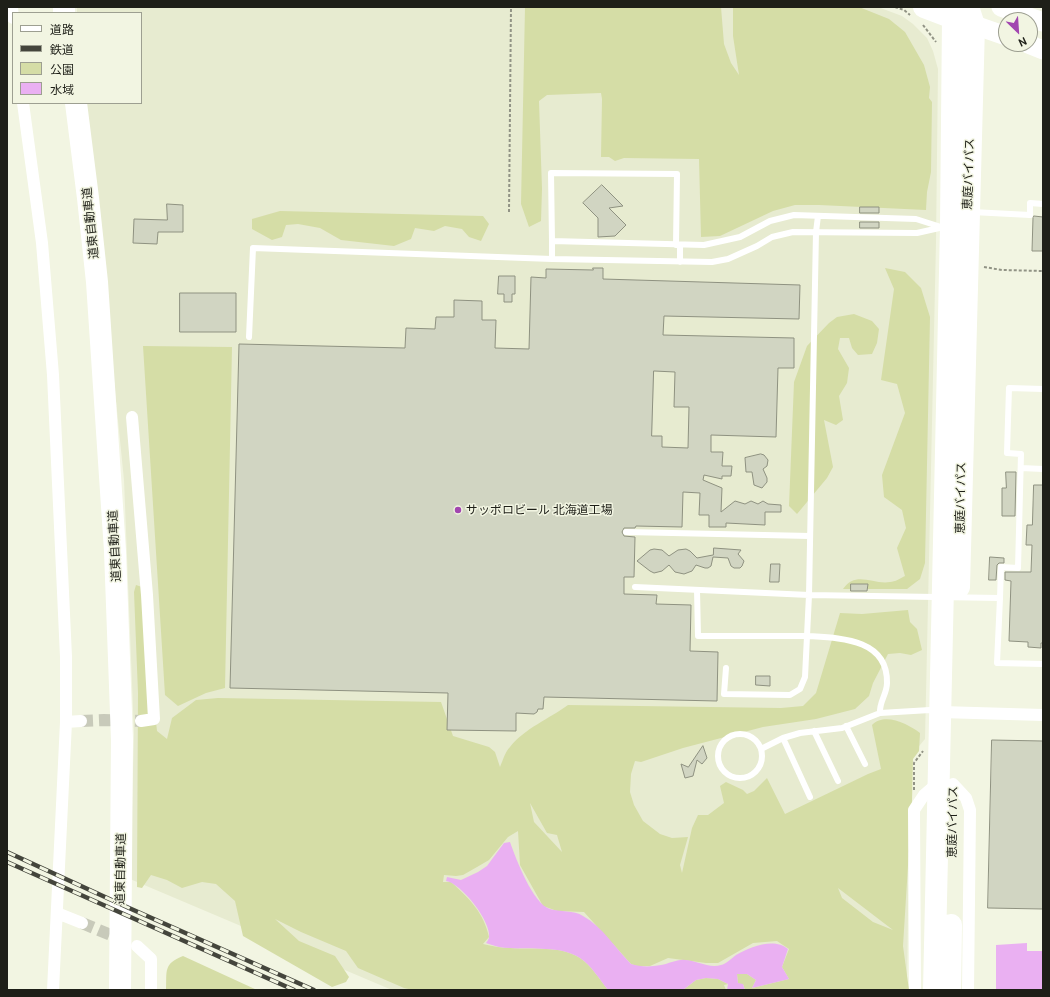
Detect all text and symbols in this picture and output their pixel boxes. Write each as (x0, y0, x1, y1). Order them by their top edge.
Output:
legend (12, 12, 142, 104)
north arrow (998, 12, 1038, 52)
text: 道路 (50, 22, 74, 37)
text: N (1016, 34, 1029, 50)
text: 鉄道 (50, 42, 74, 57)
text: 公園 (50, 62, 74, 77)
text: 水域 (50, 82, 74, 97)
street label: 恵庭バイパス (961, 138, 977, 210)
street label: 道東自動車道 (80, 186, 102, 260)
street label: 恵庭バイパス (953, 462, 969, 534)
place label: サッポロビール 北海道工場 (466, 503, 613, 517)
marker: サッポロビール 北海道工場 (453, 505, 463, 515)
street label: 道東自動車道 (106, 510, 124, 582)
street label: 恵庭バイパス (945, 786, 961, 858)
street label: 道東自動車道 (113, 833, 129, 905)

